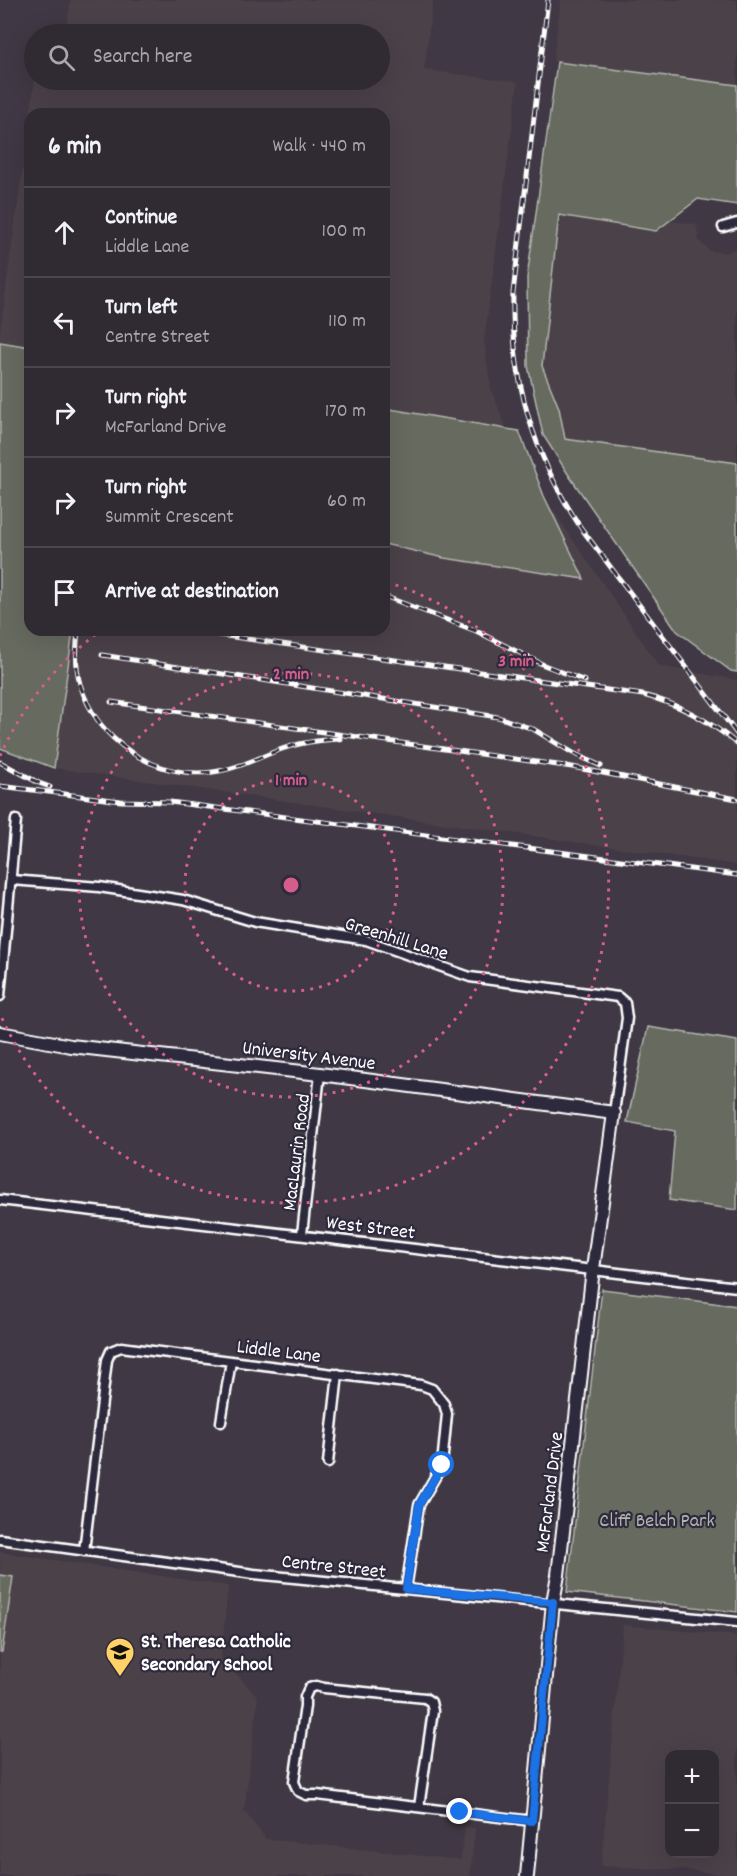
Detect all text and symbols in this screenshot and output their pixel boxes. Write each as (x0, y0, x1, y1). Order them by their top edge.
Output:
search box (24, 24, 390, 90)
icon: search (45, 41, 78, 74)
text: Search here (93, 42, 192, 73)
text: 6 min (48, 129, 101, 166)
text: Walk · 440 m (273, 133, 366, 161)
text: Continue (105, 203, 177, 234)
icon: ahead (48, 216, 81, 249)
text: 100 m (322, 218, 366, 246)
text: Liddle Lane (105, 234, 189, 262)
text: Turn left (105, 293, 177, 324)
icon: left (48, 306, 81, 339)
text: 110 m (328, 308, 366, 336)
text: Centre Street (105, 324, 210, 352)
text: Turn right (105, 383, 187, 414)
icon: right (48, 396, 81, 429)
text: 170 m (325, 398, 366, 426)
text: McFarland Drive (105, 414, 226, 442)
text: Turn right (105, 473, 187, 504)
icon: right (48, 486, 81, 519)
text: 60 m (327, 488, 366, 516)
text: Summit Crescent (105, 504, 234, 532)
icon: arrive (48, 576, 81, 609)
text: Arrive at destination (105, 577, 279, 608)
text: 3 min (498, 650, 534, 675)
text: 2 min (273, 663, 309, 688)
text: 1 min (275, 769, 307, 794)
centre of rings (281, 875, 301, 895)
street label: Greenhill Lane (341, 911, 452, 969)
street label: University Avenue (240, 1035, 377, 1079)
street label: MacLaurin Road (277, 1092, 319, 1212)
street label: West Street (325, 1210, 417, 1248)
street label: Liddle Lane (235, 1334, 322, 1372)
street label: McFarland Drive (530, 1430, 572, 1554)
route start (428, 1451, 454, 1477)
park label: Cliff Belch Park (599, 1508, 715, 1536)
street label: Centre Street (280, 1549, 387, 1587)
place label: St. Theresa Catholic Secondary School (141, 1629, 291, 1680)
school or university icon: St. Theresa Catholic Secondary School (104, 1636, 136, 1678)
map controls (665, 1750, 719, 1858)
button: + (665, 1750, 719, 1804)
route end (446, 1798, 472, 1824)
button: − (665, 1804, 719, 1858)

